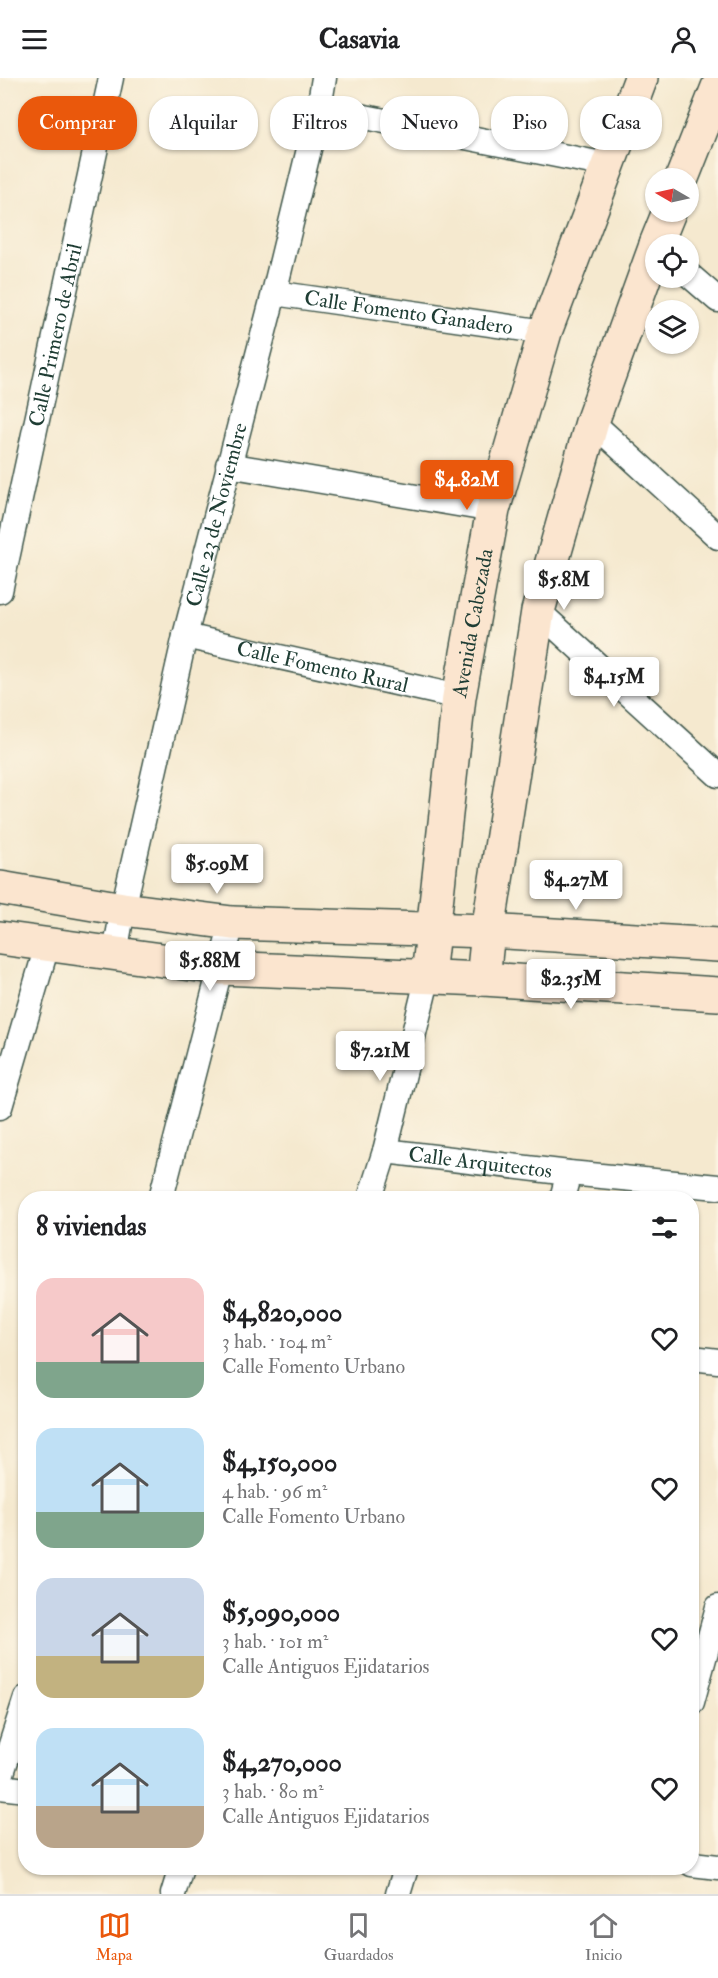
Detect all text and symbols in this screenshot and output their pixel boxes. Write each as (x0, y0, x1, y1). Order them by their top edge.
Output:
icon: menu (18, 23, 51, 56)
text: Casavia (319, 23, 399, 56)
icon: person (667, 23, 700, 56)
chip: Comprar (18, 96, 137, 150)
chip: Alquilar (149, 96, 258, 150)
chip: Filtros (270, 96, 368, 150)
chip: Nuevo (380, 96, 479, 150)
chip: Piso (491, 96, 568, 150)
chip: Casa (580, 96, 662, 150)
north arrow (645, 168, 699, 222)
map controls (645, 168, 699, 354)
button: locate (645, 234, 699, 288)
street label: Calle Primero de Abril (23, 240, 89, 429)
street label: Calle Fomento Ganadero (302, 285, 515, 341)
button: layers (645, 300, 699, 354)
street label: Calle 23 de Noviembre (180, 420, 254, 610)
pin: $4.82M (418, 460, 516, 511)
text: $4.82M (434, 467, 500, 492)
street label: Avenida Cabezada (446, 546, 500, 701)
pin: $5.8M (522, 560, 606, 611)
text: $5.8M (538, 567, 590, 592)
street label: Calle Fomento Rural (234, 635, 412, 699)
pin: $4.15M (565, 657, 663, 708)
text: $4.15M (583, 664, 645, 689)
pin: $5.09M (168, 844, 266, 895)
text: $5.09M (185, 851, 249, 876)
pin: $4.27M (527, 860, 625, 911)
text: $4.27M (543, 867, 609, 892)
pin: $5.88M (161, 941, 259, 992)
text: $5.88M (179, 948, 241, 973)
pin: $2.35M (522, 959, 620, 1010)
text: $2.35M (540, 966, 602, 991)
pin: $7.21M (331, 1031, 429, 1082)
text: $7.21M (350, 1038, 410, 1063)
street label: Calle Arquitectos (407, 1141, 554, 1185)
text: 8 viviendas (36, 1211, 146, 1243)
icon: filters (648, 1211, 681, 1244)
text: $4,820,000 (222, 1297, 342, 1329)
icon: home (84, 1302, 156, 1374)
icon: heart (648, 1322, 681, 1355)
text: 3 hab. · 104 m² (222, 1329, 332, 1354)
text: Calle Fomento Urbano (222, 1354, 405, 1379)
text: $4,150,000 (222, 1447, 337, 1479)
icon: home (84, 1452, 156, 1524)
icon: heart (648, 1472, 681, 1505)
text: 4 hab. · 96 m² (222, 1479, 327, 1504)
text: Calle Fomento Urbano (222, 1504, 405, 1529)
text: $5,090,000 (222, 1597, 340, 1629)
icon: home (84, 1602, 156, 1674)
icon: heart (648, 1622, 681, 1655)
text: 3 hab. · 101 m² (222, 1629, 328, 1654)
text: Calle Antiguos Ejidatarios (222, 1654, 429, 1679)
text: $4,270,000 (222, 1747, 342, 1779)
icon: home (84, 1752, 156, 1824)
icon: heart (648, 1772, 681, 1805)
text: 3 hab. · 80 m² (222, 1779, 324, 1804)
text: Calle Antiguos Ejidatarios (222, 1804, 429, 1829)
tab: Mapa (96, 1909, 132, 1965)
tab: Guardados (324, 1909, 394, 1965)
tab: Inicio (585, 1909, 622, 1965)

